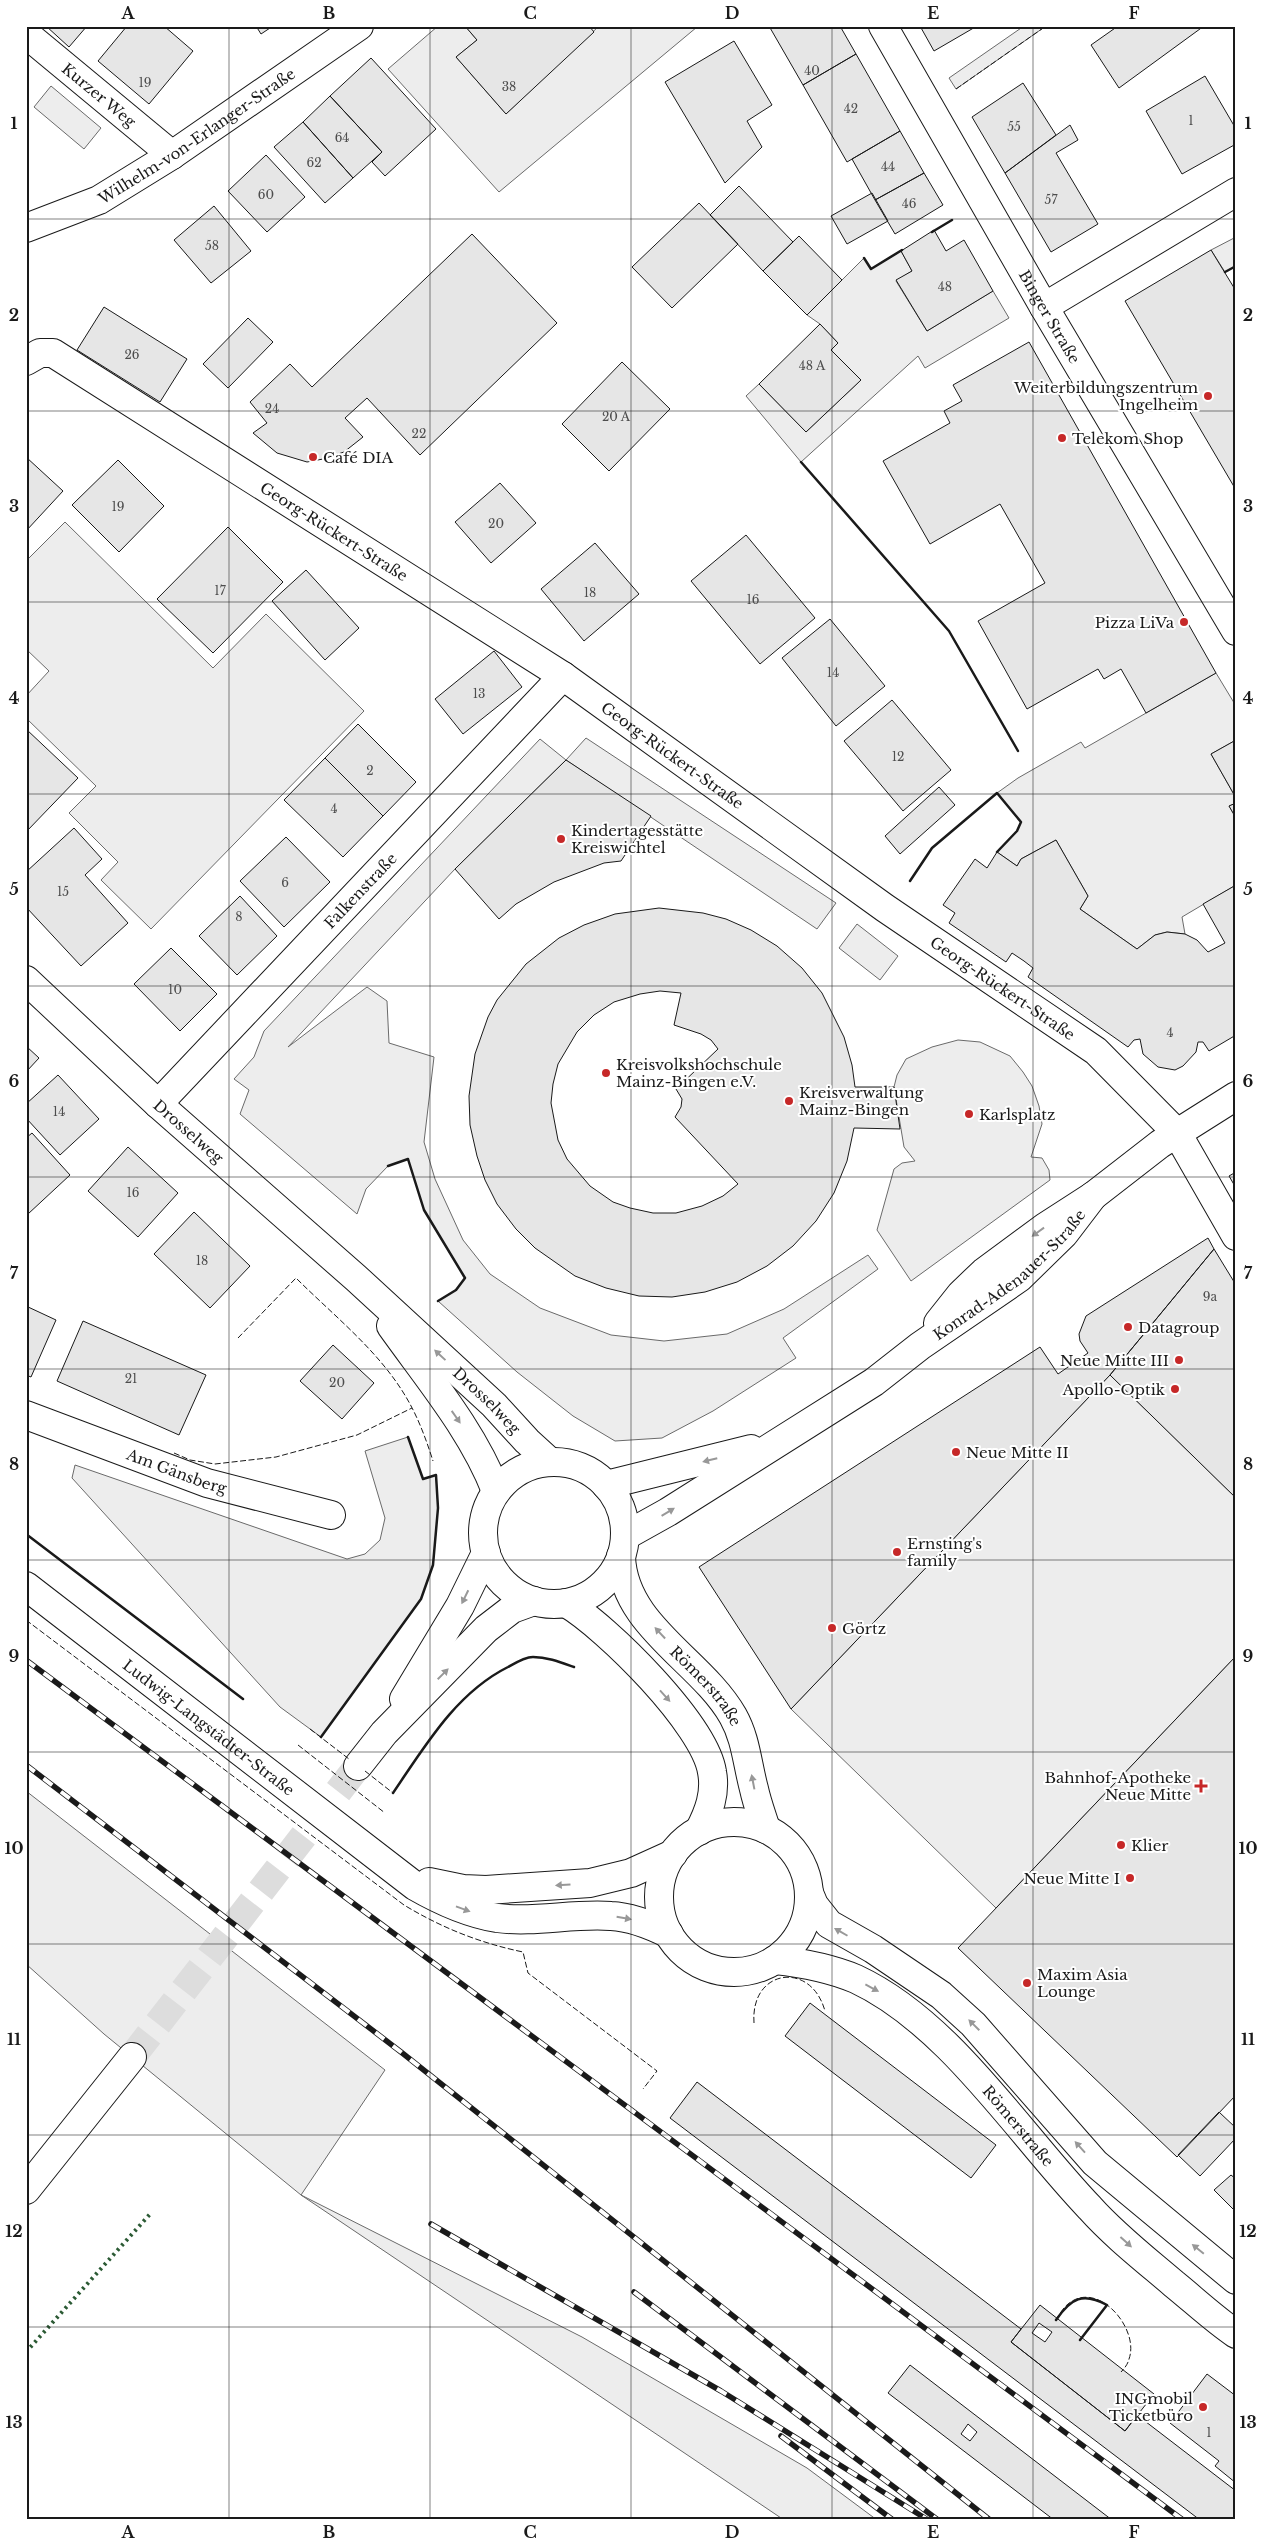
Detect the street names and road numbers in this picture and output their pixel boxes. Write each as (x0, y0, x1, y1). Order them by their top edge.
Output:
street label: Kurzer Weg (58, 58, 141, 131)
street label: Wilhelm-von-Erlanger-Straße (94, 64, 299, 208)
street label: Binger Straße (1015, 266, 1085, 367)
street label: Georg-Rückert-Straße (257, 477, 412, 585)
street label: Georg-Rückert-Straße (598, 697, 748, 813)
street label: Falkenstraße (320, 849, 400, 932)
street label: Georg-Rückert-Straße (927, 932, 1079, 1044)
street label: Drosselweg (150, 1095, 229, 1168)
street label: Konrad-Adenauer-Straße (929, 1205, 1089, 1344)
street label: Drosselweg (449, 1363, 526, 1438)
street label: Am Gänsberg (123, 1444, 230, 1497)
street label: Römerstraße (666, 1642, 746, 1729)
street label: Ludwig-Langstädter-Straße (119, 1655, 299, 1799)
street label: Römerstraße (979, 2081, 1058, 2170)

